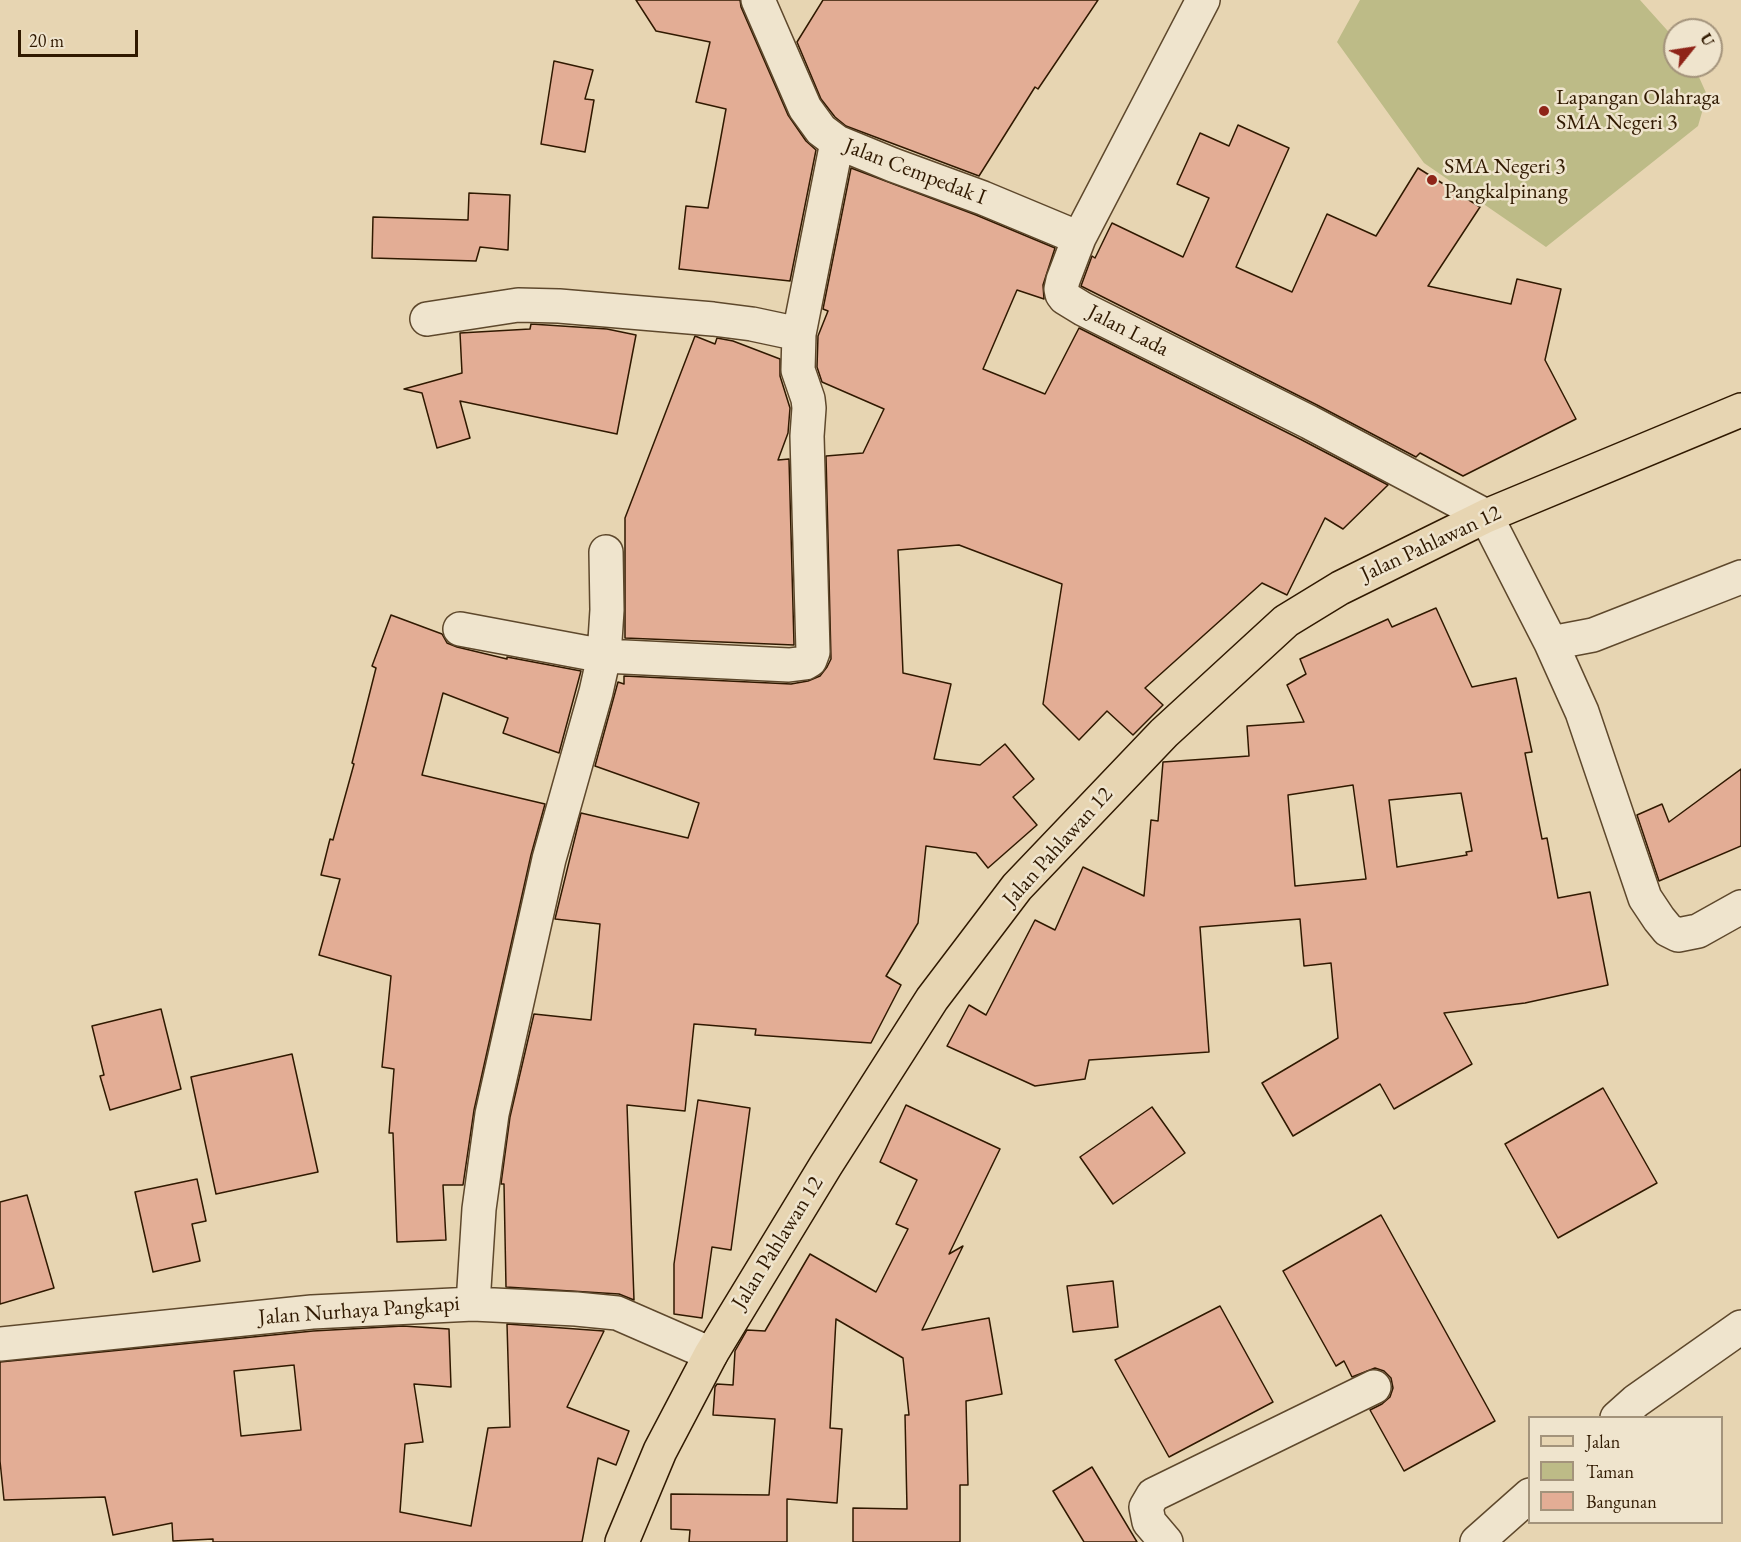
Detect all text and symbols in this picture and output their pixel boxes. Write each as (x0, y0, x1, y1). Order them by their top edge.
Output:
scale bar (21, 18, 141, 56)
north arrow (1663, 18, 1723, 78)
text: 20 m (29, 29, 64, 52)
text: U (1695, 29, 1719, 50)
place label: Lapangan Olahraga SMA Negeri 3 (1556, 85, 1720, 136)
marker: Lapangan Olahraga SMA Negeri 3 (1537, 104, 1551, 118)
street label: Jalan Cempedak I (840, 133, 990, 211)
place label: SMA Negeri 3 Pangkalpinang (1444, 154, 1568, 206)
marker: SMA Negeri 3 Pangkalpinang (1425, 173, 1439, 187)
street label: Jalan Lada (1083, 299, 1173, 363)
street label: Jalan Pahlawan 12 (1357, 500, 1505, 588)
street label: Jalan Pahlawan 12 (997, 782, 1119, 912)
street label: Jalan Pahlawan 12 (727, 1172, 829, 1314)
street label: Jalan Nurhaya Pangkapi (257, 1291, 461, 1331)
legend (1528, 1416, 1723, 1524)
text: Jalan (1586, 1430, 1620, 1453)
text: Taman (1586, 1460, 1634, 1483)
text: Bangunan (1586, 1490, 1657, 1513)

